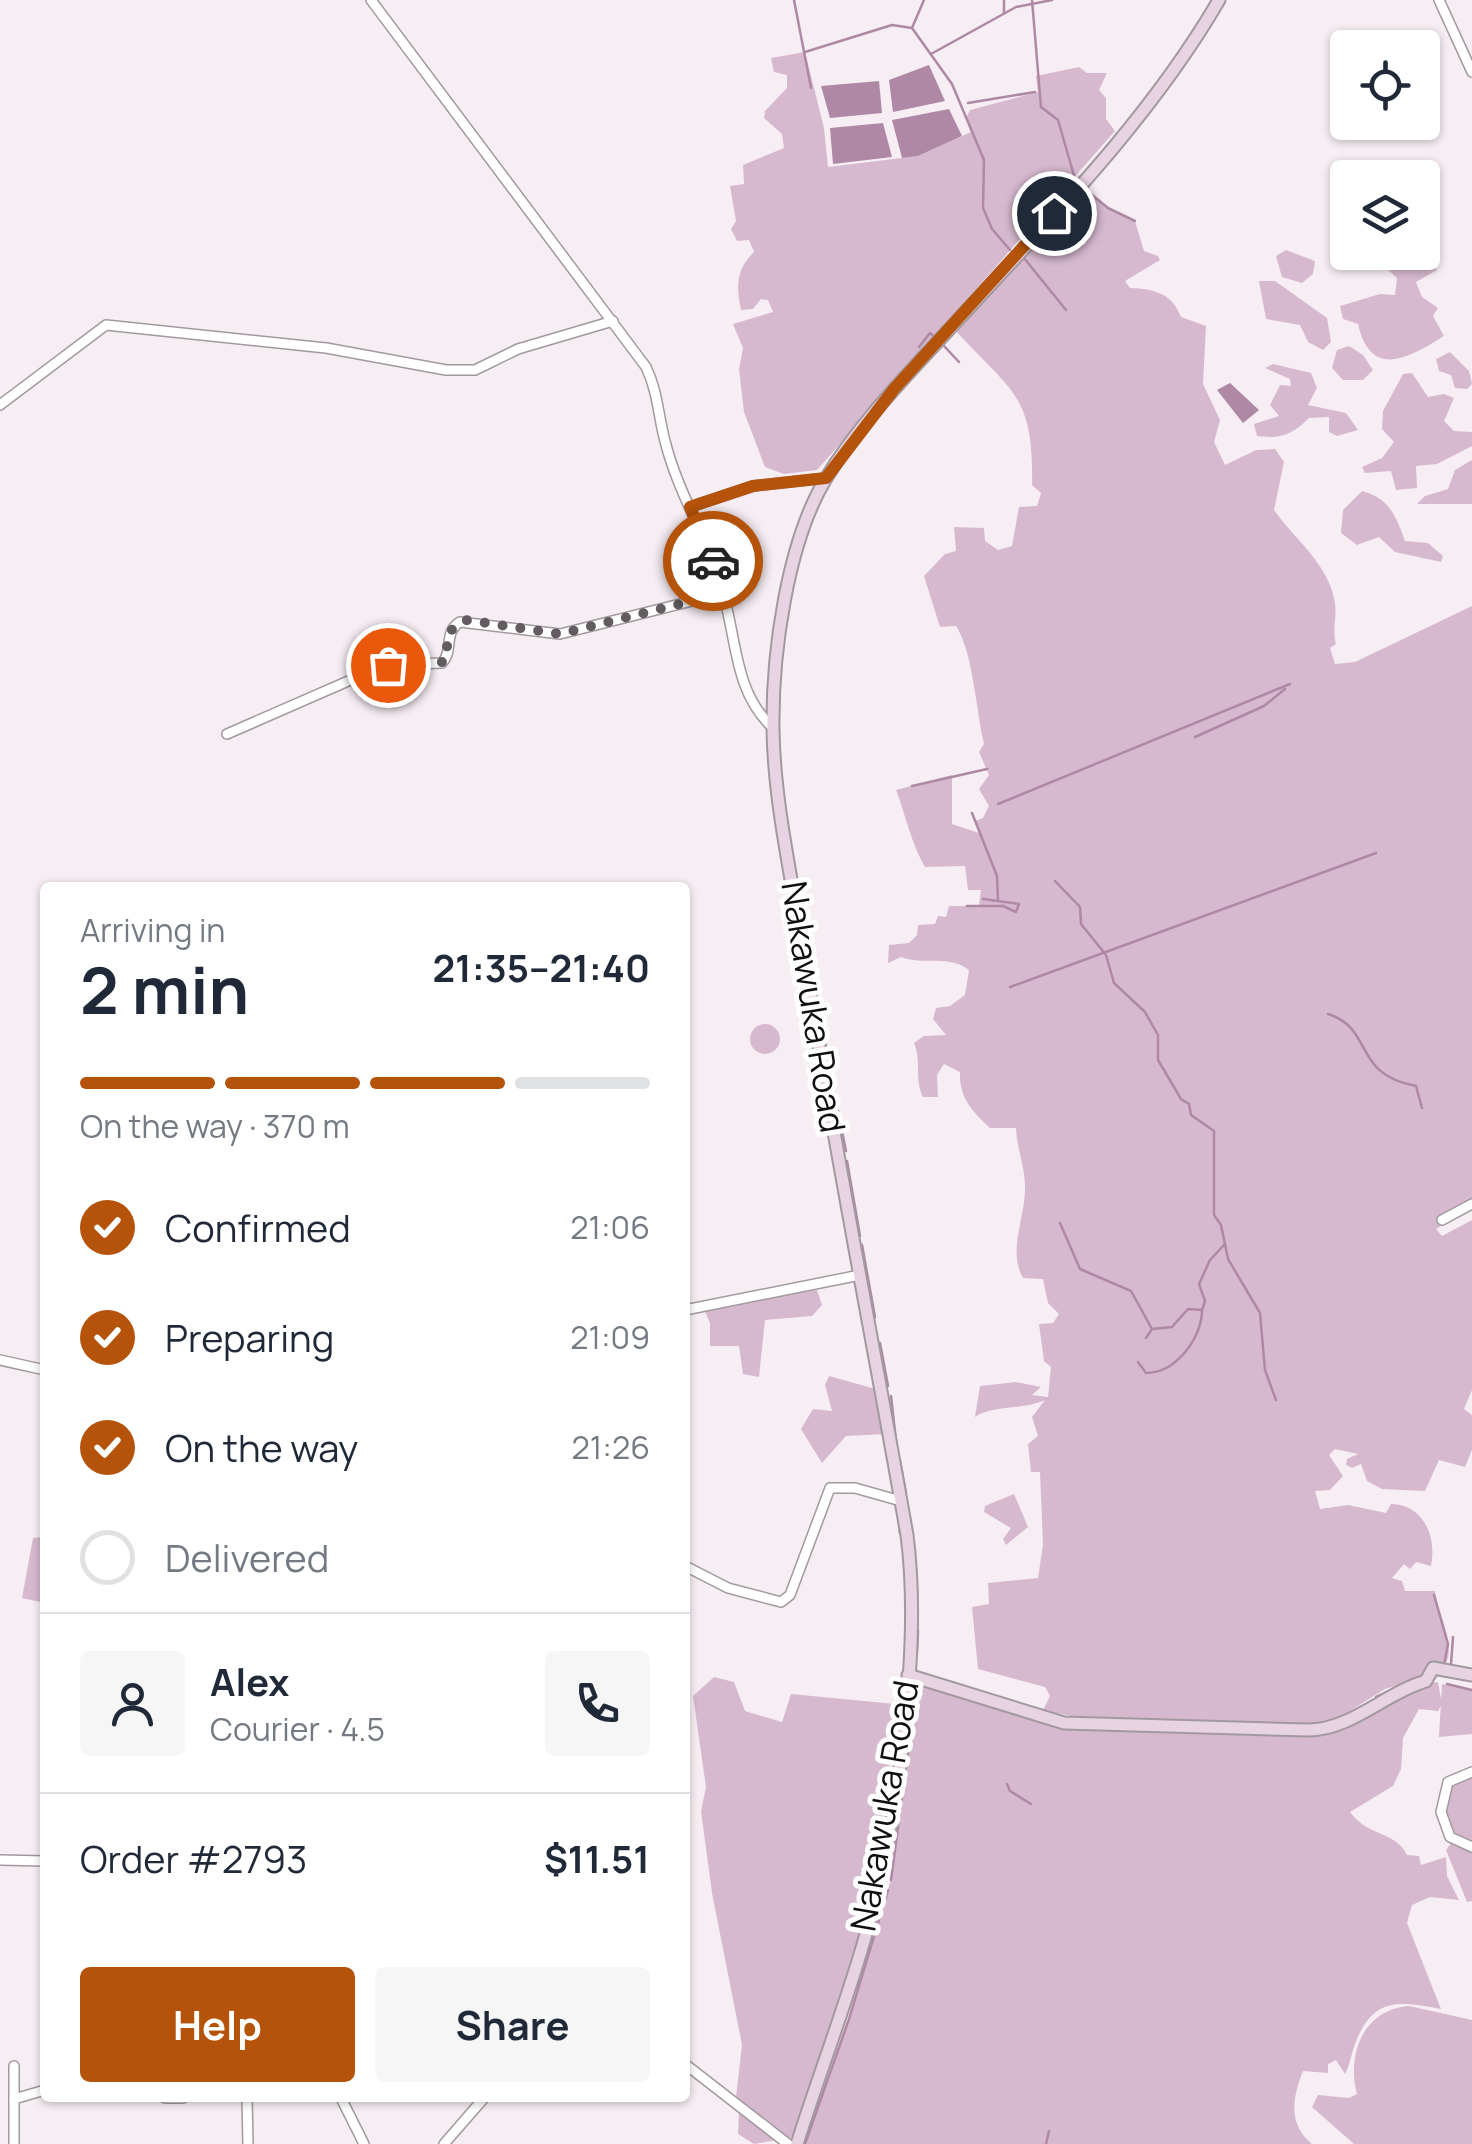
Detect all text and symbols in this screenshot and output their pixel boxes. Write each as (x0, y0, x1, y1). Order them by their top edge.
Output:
map controls (1330, 30, 1440, 270)
button: locate (1330, 30, 1440, 140)
button: layers (1330, 160, 1440, 270)
pin (1012, 171, 1097, 256)
icon: home (1027, 186, 1082, 241)
courier (663, 511, 763, 611)
icon: car (686, 534, 741, 589)
pin (346, 623, 431, 708)
icon: bag (361, 638, 416, 693)
street label: Nakawuka Road (770, 878, 858, 1136)
text: Arriving in (80, 908, 225, 952)
text: 21:35–21:40 (432, 941, 650, 993)
text: 2 min (80, 945, 249, 1034)
text: On the way · 370 m (80, 1104, 350, 1148)
icon: check (80, 1200, 135, 1255)
text: Confirmed (165, 1201, 351, 1253)
text: 21:06 (570, 1205, 650, 1249)
icon: check (80, 1310, 135, 1365)
text: Preparing (165, 1311, 334, 1363)
text: 21:09 (570, 1315, 650, 1359)
icon: check (80, 1420, 135, 1475)
text: On the way (165, 1421, 358, 1473)
text: 21:26 (572, 1425, 650, 1469)
text: Delivered (165, 1531, 329, 1583)
button: person (80, 1651, 185, 1756)
button: phone (545, 1651, 650, 1756)
text: Alex (210, 1655, 289, 1707)
street label: Nakawuka Road (838, 1677, 930, 1935)
text: Courier · 4.5 (210, 1707, 385, 1751)
text: Order #2793 (80, 1832, 307, 1884)
text: $11.51 (544, 1832, 650, 1884)
button: Help (80, 1967, 355, 2082)
button: Share (375, 1967, 650, 2082)

